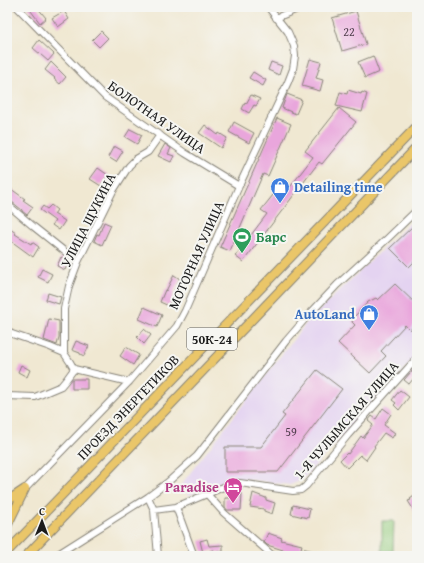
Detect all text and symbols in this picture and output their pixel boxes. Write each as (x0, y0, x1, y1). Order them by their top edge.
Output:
house number: 22 (343, 23, 355, 40)
street label: БОЛОТНАЯ УЛИЦА (104, 76, 210, 158)
street label: УЛИЦА ЩУКИНА (56, 169, 121, 271)
shop icon: Detailing time (269, 176, 291, 204)
place label: Detailing time (294, 177, 383, 197)
street label: МОТОРНАЯ УЛИЦА (163, 197, 229, 312)
sports icon: Барс (231, 226, 253, 254)
place label: Барс (256, 227, 287, 247)
shop icon: AutoLand (358, 303, 380, 331)
place label: AutoLand (295, 304, 355, 324)
road number: 50К-24 (187, 328, 237, 350)
street label: ПРОЕЗД ЭНЕРГЕТИКОВ (72, 350, 184, 464)
street label: 1-Я ЧУЛЫМСКАЯ УЛИЦА (289, 356, 403, 484)
house number: 59 (285, 423, 297, 440)
hotel icon: Paradise (222, 476, 244, 504)
place label: Paradise (165, 477, 219, 497)
north arrow (22, 501, 62, 541)
text: С (39, 503, 45, 519)

